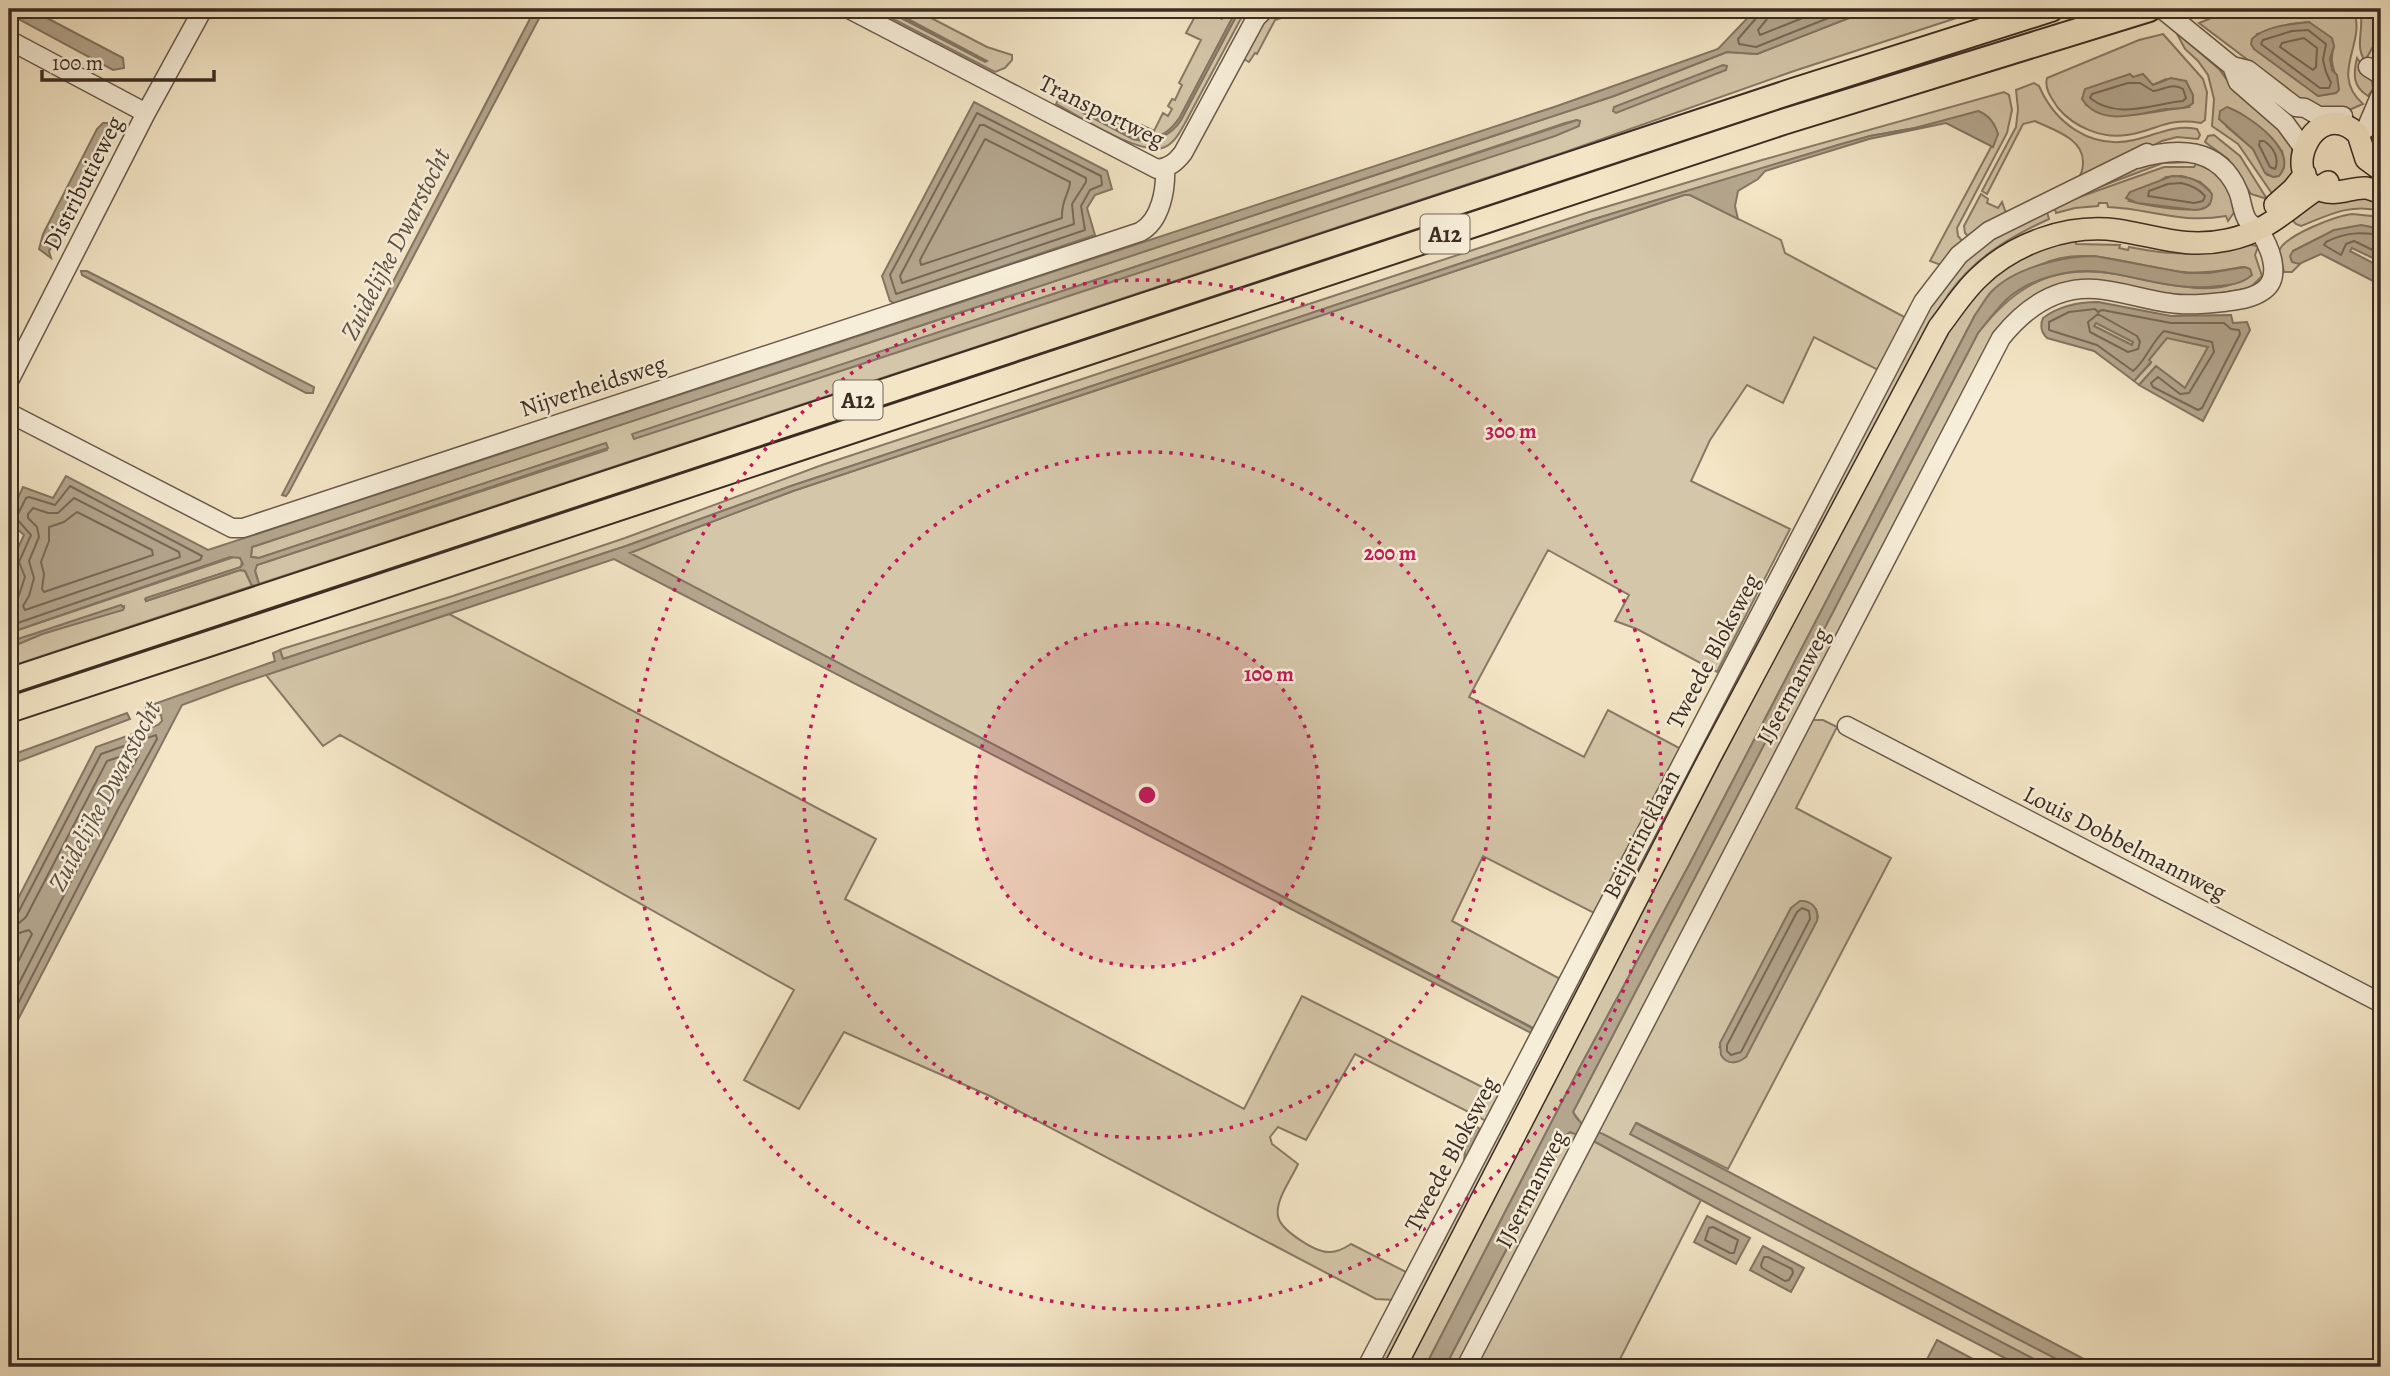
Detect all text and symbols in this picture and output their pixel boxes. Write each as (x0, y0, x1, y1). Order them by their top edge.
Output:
scale bar (42, 38, 214, 82)
text: 100 m (52, 49, 103, 77)
street label: Transportweg (1034, 67, 1170, 155)
street label: Distributieweg (35, 110, 131, 256)
water label: Zuidelijke Dwarstocht (332, 141, 459, 346)
road number: A12 (1420, 215, 1470, 254)
street label: Nijverheidsweg (516, 347, 670, 425)
road number: A12 (834, 380, 882, 420)
text: 300 m (1485, 417, 1537, 445)
text: 200 m (1364, 539, 1417, 567)
street label: Tweede Bloksweg (1659, 568, 1767, 734)
street label: IJsermanweg (1749, 622, 1837, 750)
text: 100 m (1244, 660, 1294, 688)
water label: Zuidelijke Dwarstocht (40, 694, 170, 897)
street label: Beijerincklaan (1595, 764, 1687, 904)
street label: Louis Dobbelmannweg (2018, 778, 2232, 908)
centre of rings (1135, 783, 1159, 807)
street label: Tweede Bloksweg (1397, 1071, 1505, 1237)
street label: IJsermanweg (1488, 1124, 1574, 1254)

